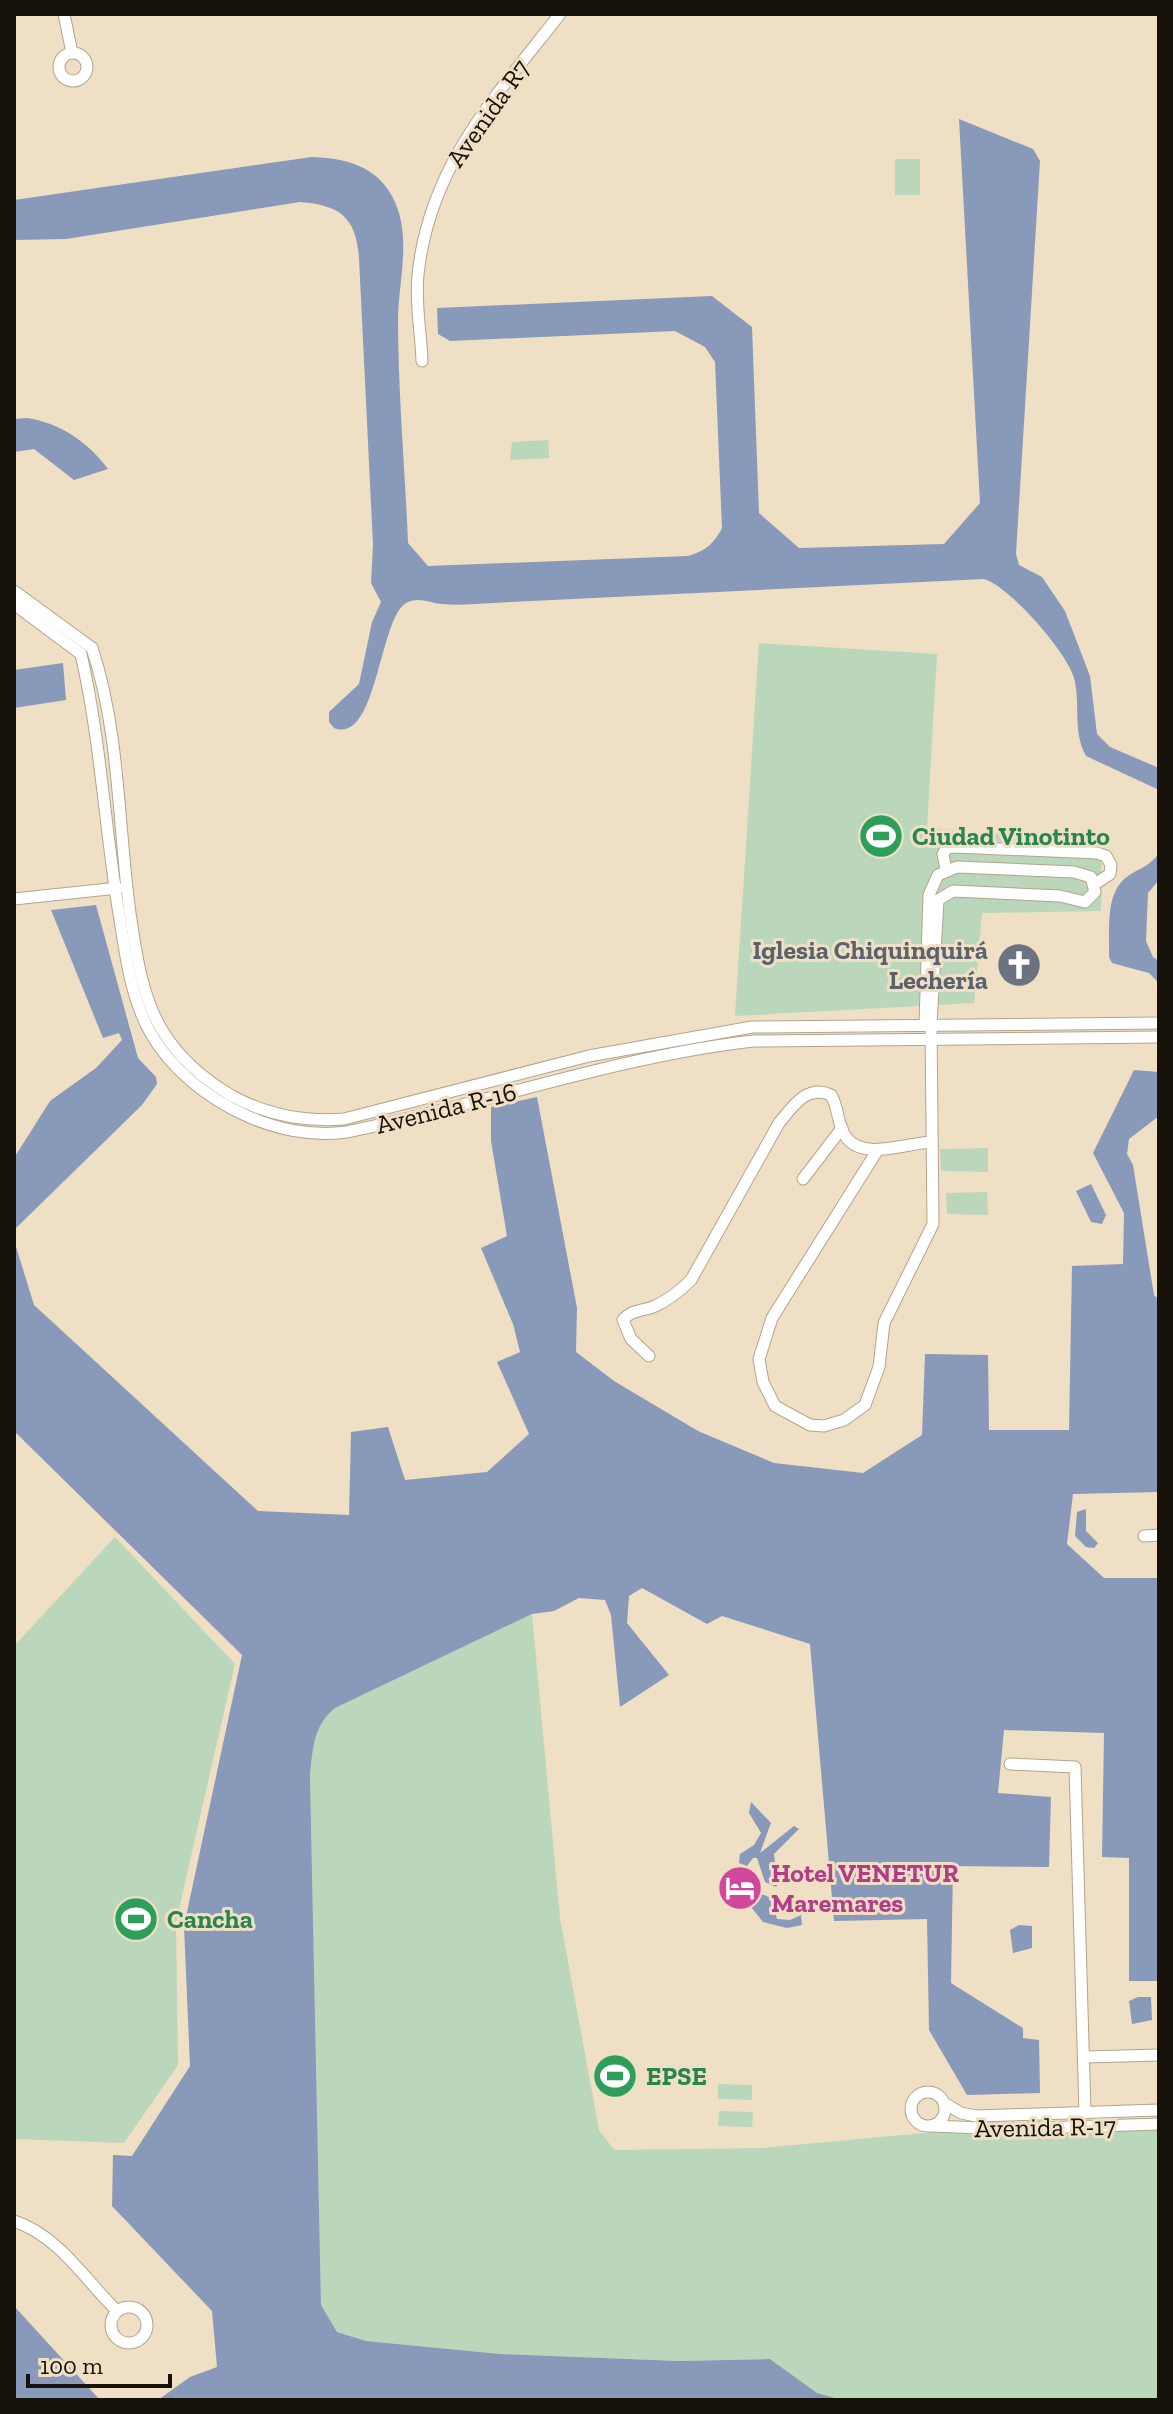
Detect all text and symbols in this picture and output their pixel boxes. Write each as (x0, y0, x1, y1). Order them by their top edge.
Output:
street label: Avenida R7 (439, 53, 537, 173)
sports icon: Ciudad Vinotinto (857, 812, 905, 860)
place label: Ciudad Vinotinto (912, 820, 1110, 852)
place label: Iglesia Chiquinquirá Lechería (753, 934, 988, 996)
church icon: Iglesia Chiquinquirá Lechería (995, 941, 1043, 989)
street label: Avenida R-16 (372, 1075, 520, 1141)
place label: Hotel VENETUR Maremares (771, 1857, 959, 1919)
hotel icon: Hotel VENETUR Maremares (716, 1864, 764, 1912)
sports icon: Cancha (112, 1895, 160, 1943)
place label: Cancha (167, 1903, 253, 1935)
sports icon: EPSE (591, 2052, 639, 2100)
place label: EPSE (646, 2060, 707, 2092)
street label: Avenida R-17 (974, 2110, 1116, 2144)
scale bar (28, 2338, 170, 2388)
text: 100 m (40, 2351, 103, 2380)

